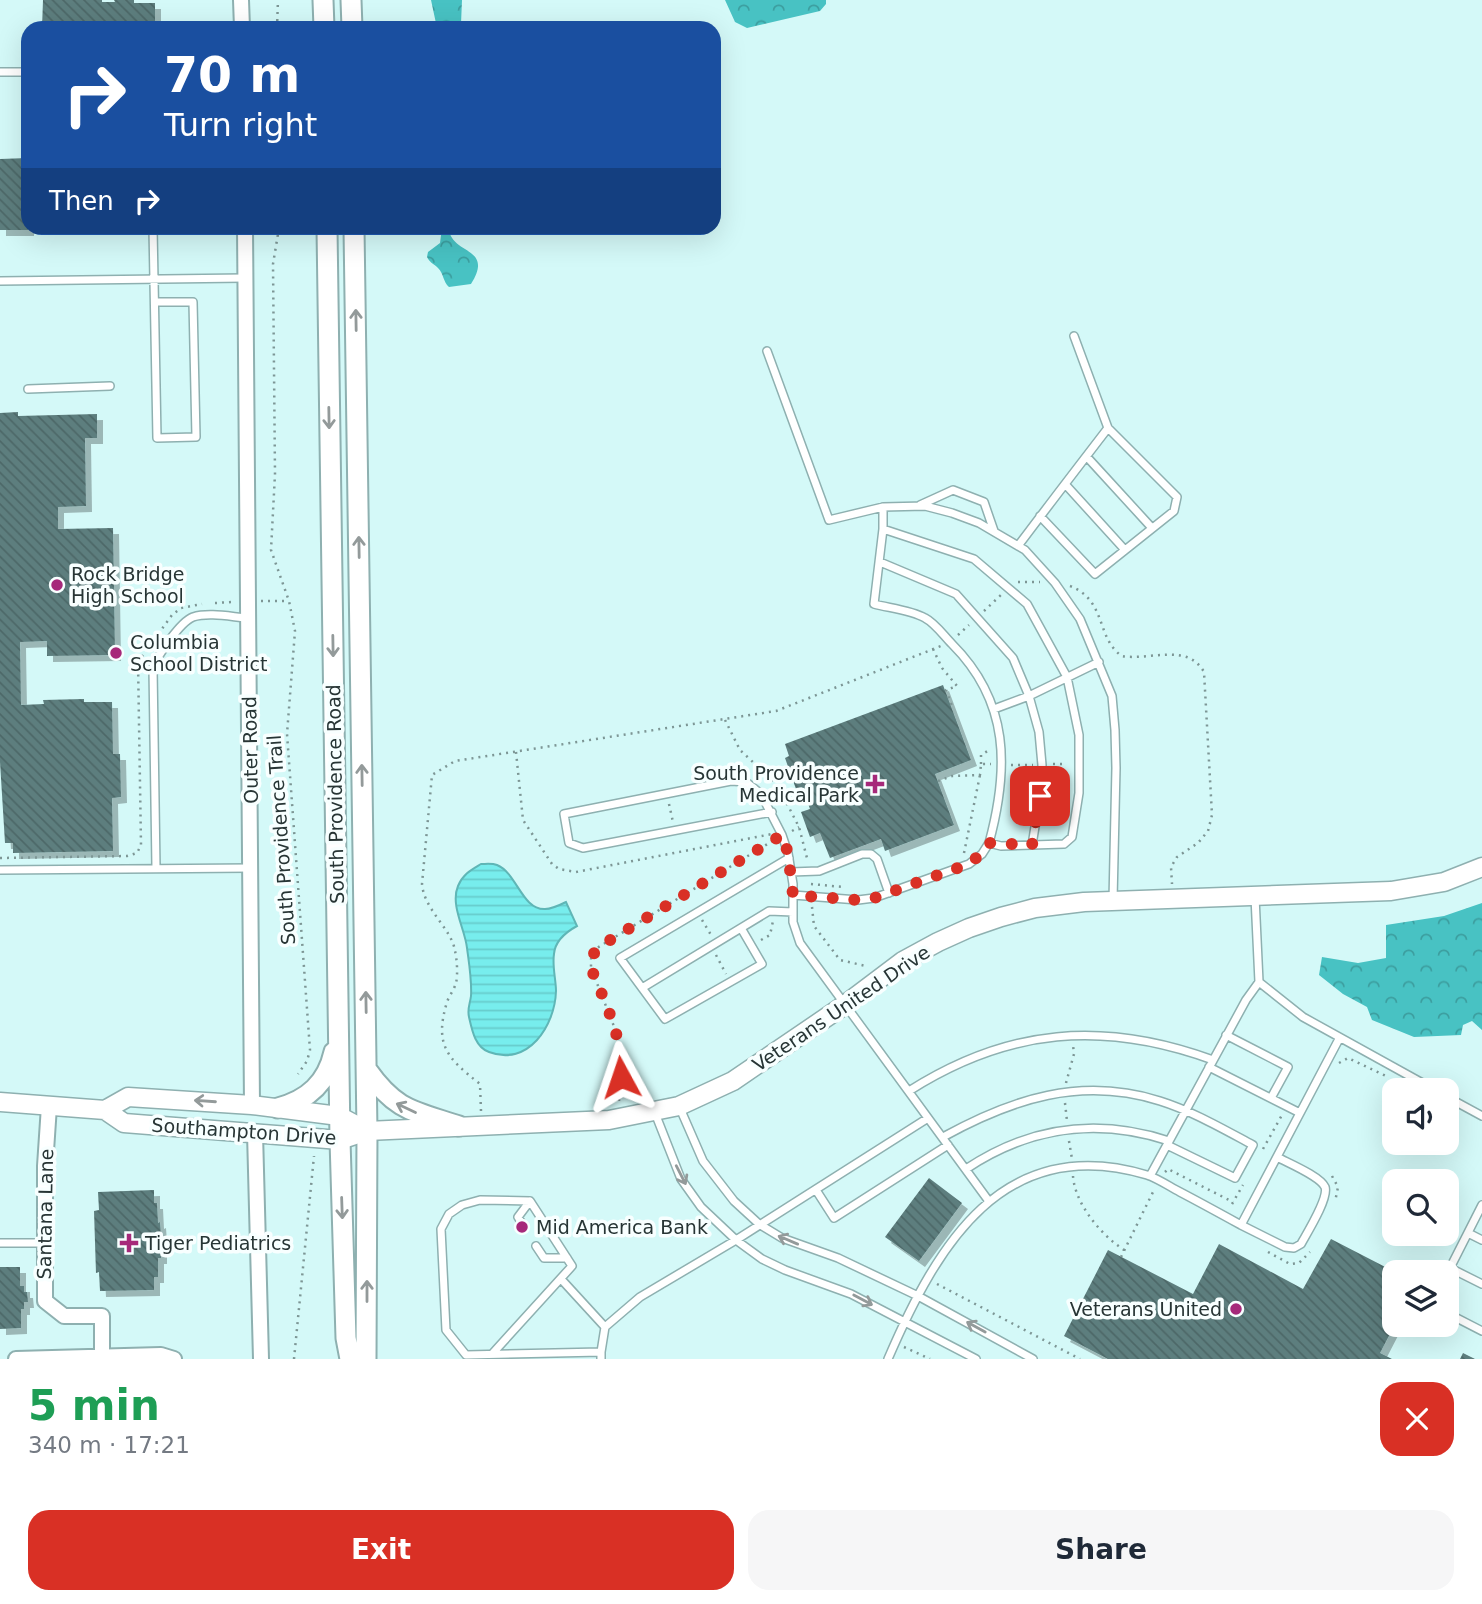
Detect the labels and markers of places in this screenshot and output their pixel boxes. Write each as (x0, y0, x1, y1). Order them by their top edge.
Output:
place label: Rock Bridge High School (71, 563, 184, 607)
marker: Rock Bridge High School (49, 577, 65, 593)
place label: Columbia School District (130, 631, 267, 675)
marker: Columbia School District (108, 645, 124, 661)
place label: South Providence Medical Park (693, 762, 859, 806)
pin (1010, 766, 1070, 826)
marker: South Providence Medical Park (865, 774, 885, 794)
place label: Mid America Bank (536, 1216, 708, 1238)
marker: Mid America Bank (514, 1219, 530, 1235)
place label: Tiger Pediatrics (144, 1232, 291, 1254)
marker: Tiger Pediatrics (119, 1233, 139, 1253)
place label: Veterans United (1070, 1298, 1222, 1320)
marker: Veterans United (1228, 1301, 1244, 1317)

